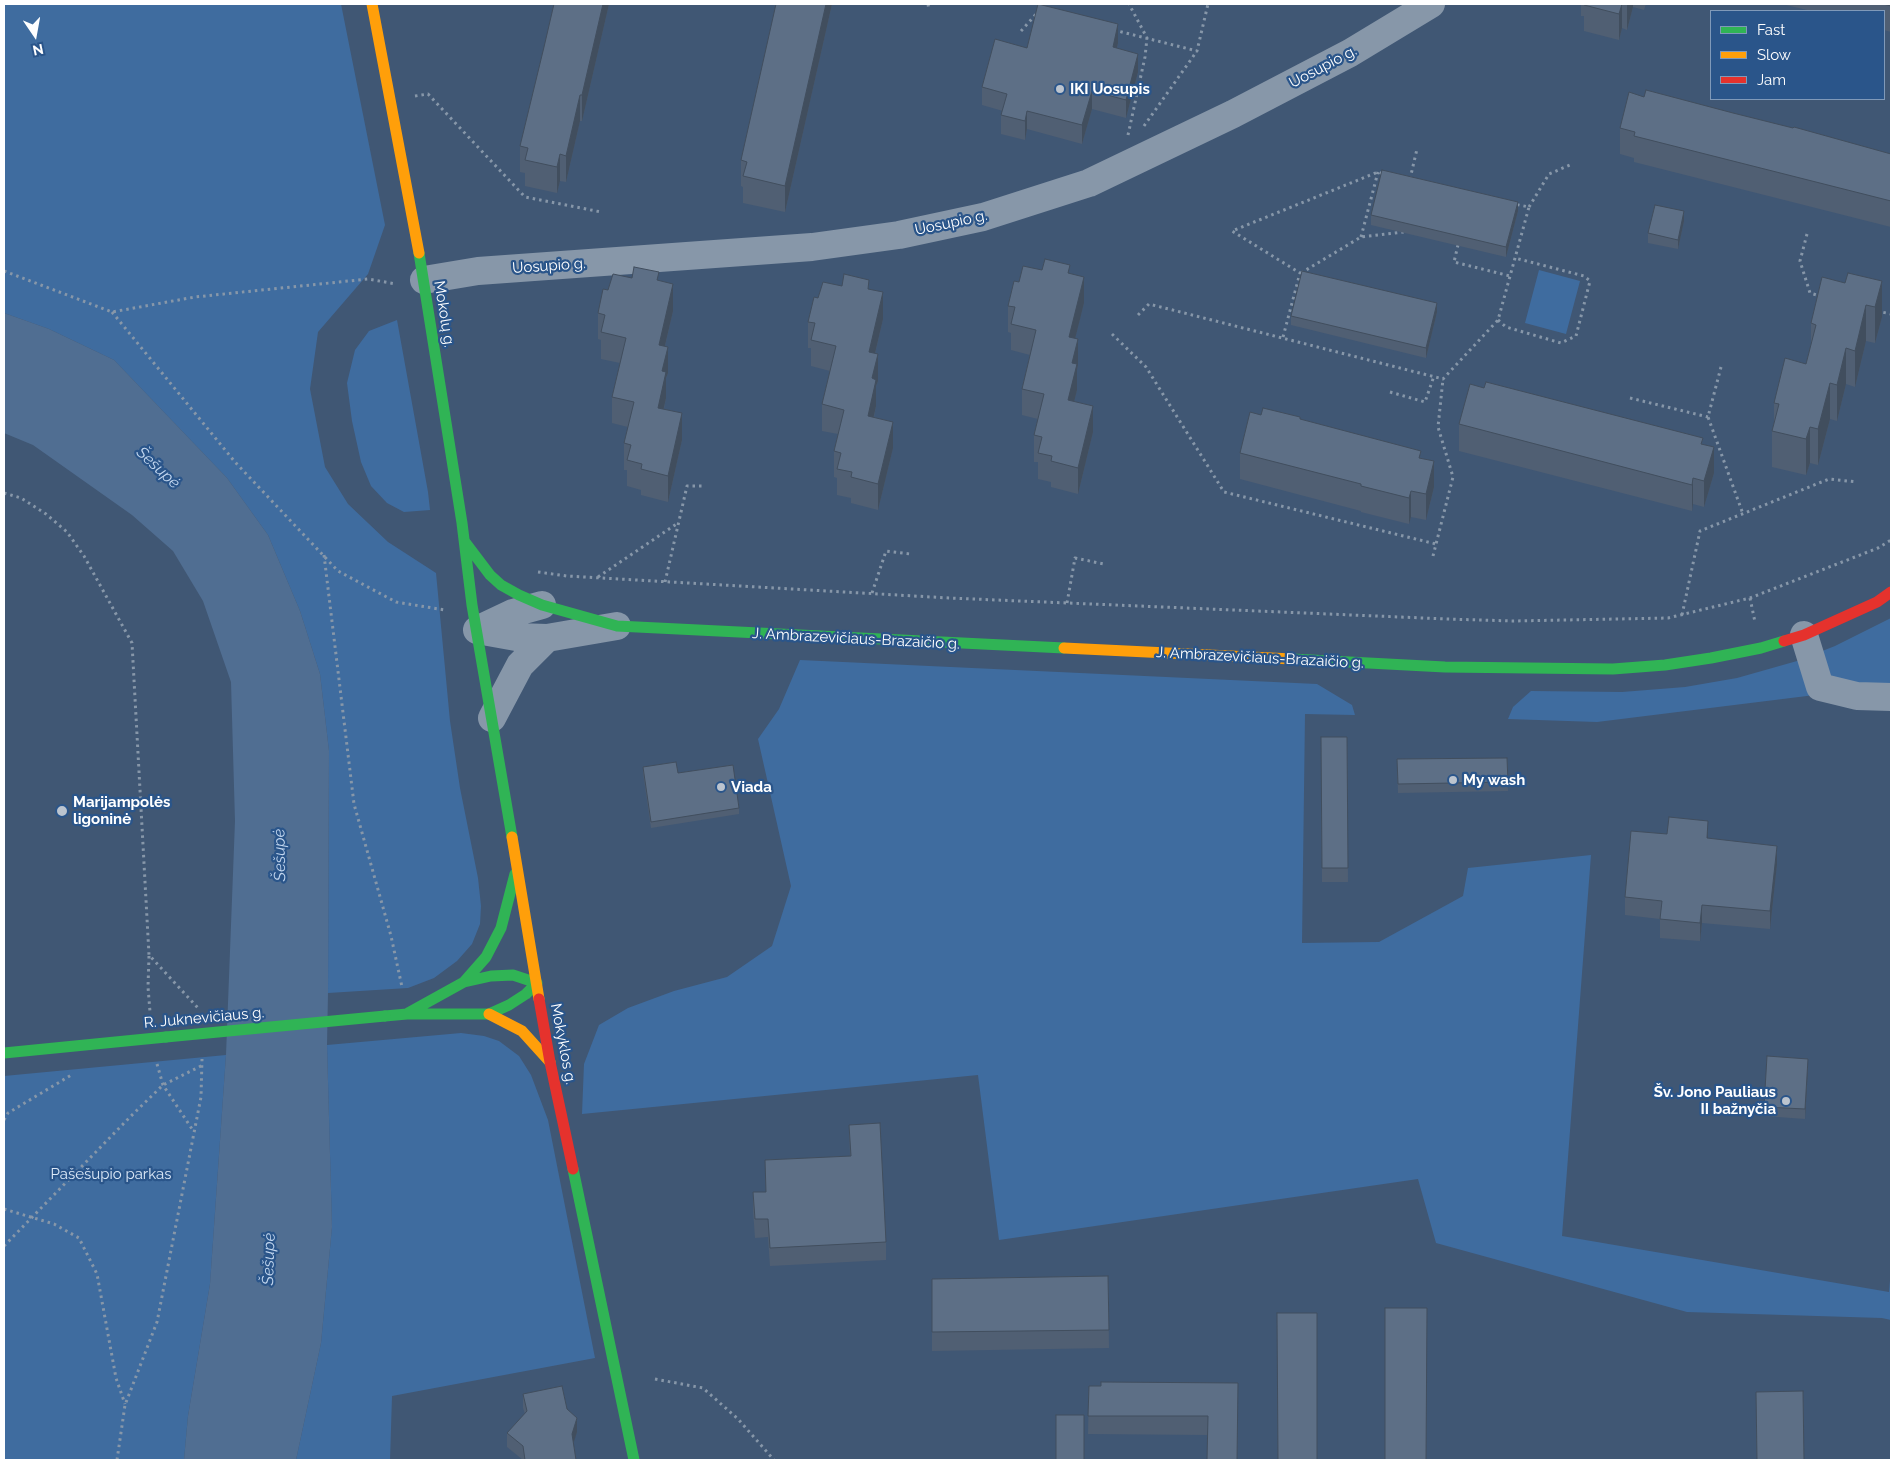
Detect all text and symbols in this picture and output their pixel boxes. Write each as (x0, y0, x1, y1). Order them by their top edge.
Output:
north arrow (10, 10, 60, 60)
legend (1710, 10, 1885, 100)
text: Fast (1757, 21, 1785, 39)
text: N (31, 41, 45, 59)
street label: Uosupio g. (1286, 42, 1360, 92)
text: Slow (1757, 46, 1791, 64)
text: Jam (1757, 71, 1786, 89)
place label: IKI Uosupis (1070, 80, 1150, 98)
marker: IKI Uosupis (1054, 83, 1066, 95)
street label: Uosupio g. (913, 207, 989, 239)
street label: Uosupio g. (512, 254, 586, 278)
street label: Mokolų g. (430, 279, 458, 349)
water label: Šešupė (132, 443, 184, 493)
street label: J. Ambrazevičiaus-Brazaičio g. (752, 625, 960, 653)
street label: J. Ambrazevičiaus-Brazaičio g. (1156, 644, 1364, 672)
place label: My wash (1463, 771, 1525, 789)
marker: My wash (1447, 774, 1459, 786)
place label: Viada (731, 778, 772, 796)
marker: Viada (715, 781, 727, 793)
place label: Marijampolės ligoninė (73, 793, 170, 828)
marker: Marijampolės ligoninė (55, 804, 69, 818)
water label: Šešupė (270, 829, 290, 881)
street label: Mokyklos g. (546, 1002, 580, 1086)
street label: R. Juknevičiaus g. (143, 1004, 265, 1032)
place label: Šv. Jono Pauliaus II bažnyčia (1654, 1083, 1776, 1118)
marker: Šv. Jono Pauliaus II bažnyčia (1780, 1095, 1792, 1107)
park label: Pašešupio parkas (51, 1165, 171, 1183)
water label: Šešupė (258, 1232, 280, 1286)

